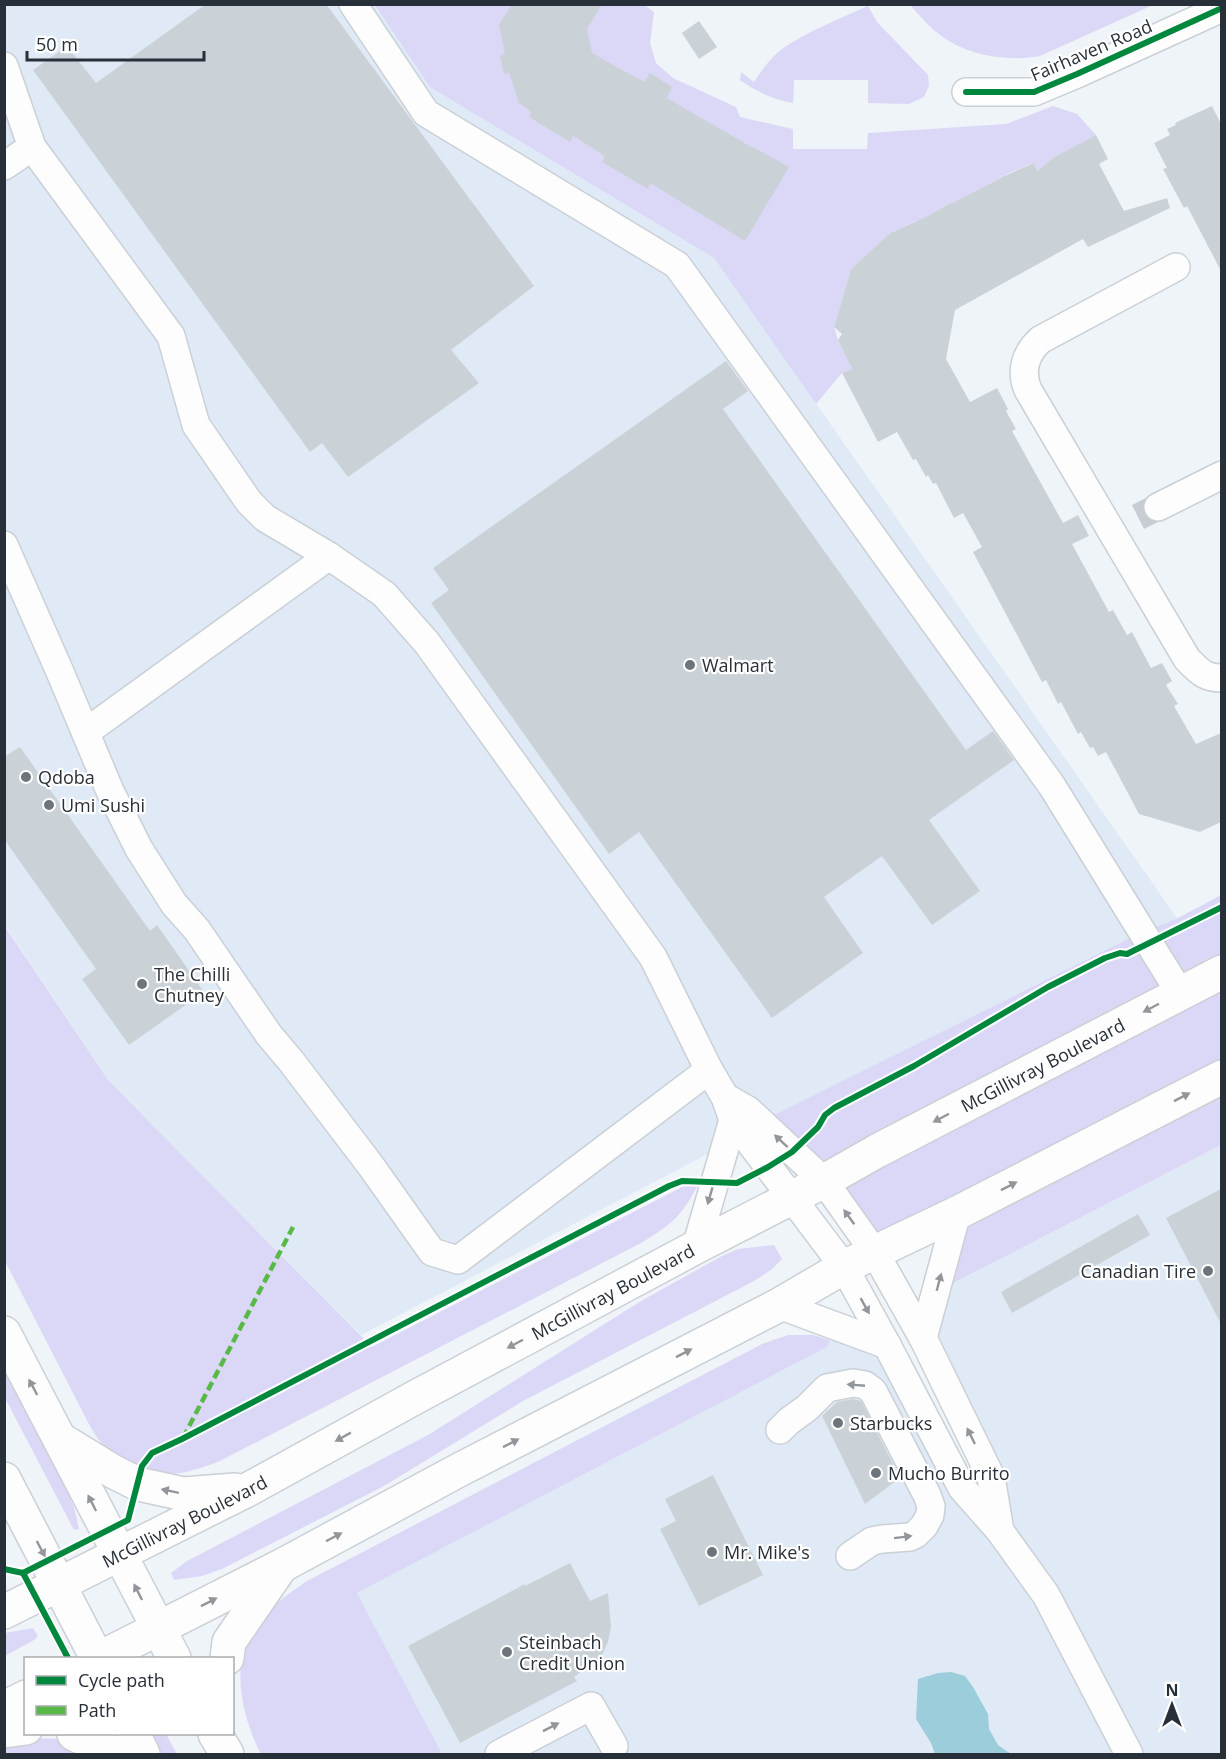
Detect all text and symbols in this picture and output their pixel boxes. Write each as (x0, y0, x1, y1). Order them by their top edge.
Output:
street label: Fairhaven Road (1026, 14, 1156, 86)
scale bar (27, 24, 204, 62)
text: 50 m (36, 32, 78, 56)
place label: Walmart (702, 653, 774, 677)
marker: Walmart (683, 658, 697, 672)
place label: Qdoba (38, 765, 95, 789)
marker: Qdoba (19, 770, 33, 784)
place label: Umi Sushi (61, 793, 145, 817)
marker: Umi Sushi (42, 798, 56, 812)
place label: The Chilli Chutney (154, 962, 230, 1007)
marker: The Chilli Chutney (135, 977, 149, 991)
one-way arrow (1142, 1003, 1159, 1013)
street label: McGillivray Boulevard (956, 1013, 1129, 1118)
one-way arrow (1174, 1092, 1191, 1102)
one-way arrow (932, 1113, 949, 1123)
one-way arrow (775, 1135, 789, 1149)
one-way arrow (1000, 1182, 1018, 1192)
one-way arrow (705, 1187, 714, 1205)
one-way arrow (843, 1210, 855, 1226)
street label: McGillivray Boulevard (527, 1238, 699, 1345)
place label: Canadian Tire (1080, 1259, 1196, 1283)
marker: Canadian Tire (1201, 1264, 1215, 1278)
one-way arrow (934, 1273, 944, 1291)
one-way arrow (860, 1298, 870, 1315)
one-way arrow (506, 1339, 523, 1349)
one-way arrow (676, 1349, 693, 1358)
one-way arrow (28, 1378, 38, 1395)
one-way arrow (846, 1380, 865, 1390)
place label: Starbucks (850, 1411, 932, 1435)
marker: Starbucks (831, 1416, 845, 1430)
one-way arrow (967, 1428, 976, 1445)
one-way arrow (334, 1432, 351, 1442)
one-way arrow (503, 1438, 520, 1448)
place label: Mucho Burrito (888, 1461, 1010, 1485)
marker: Mucho Burrito (869, 1466, 883, 1480)
street label: McGillivray Boulevard (98, 1469, 271, 1573)
one-way arrow (161, 1485, 179, 1495)
one-way arrow (88, 1494, 97, 1511)
one-way arrow (326, 1532, 343, 1542)
one-way arrow (894, 1532, 913, 1541)
one-way arrow (36, 1540, 46, 1558)
place label: Mr. Mike's (724, 1540, 810, 1564)
marker: Mr. Mike's (705, 1545, 719, 1559)
one-way arrow (133, 1583, 143, 1600)
one-way arrow (201, 1597, 218, 1607)
place label: Steinbach Credit Union (519, 1630, 625, 1675)
marker: Steinbach Credit Union (500, 1645, 514, 1659)
legend (24, 1657, 234, 1735)
text: Cycle path (78, 1668, 165, 1692)
north arrow (1142, 1675, 1202, 1735)
text: N (1165, 1679, 1179, 1701)
text: Path (78, 1698, 116, 1722)
one-way arrow (543, 1722, 560, 1732)

